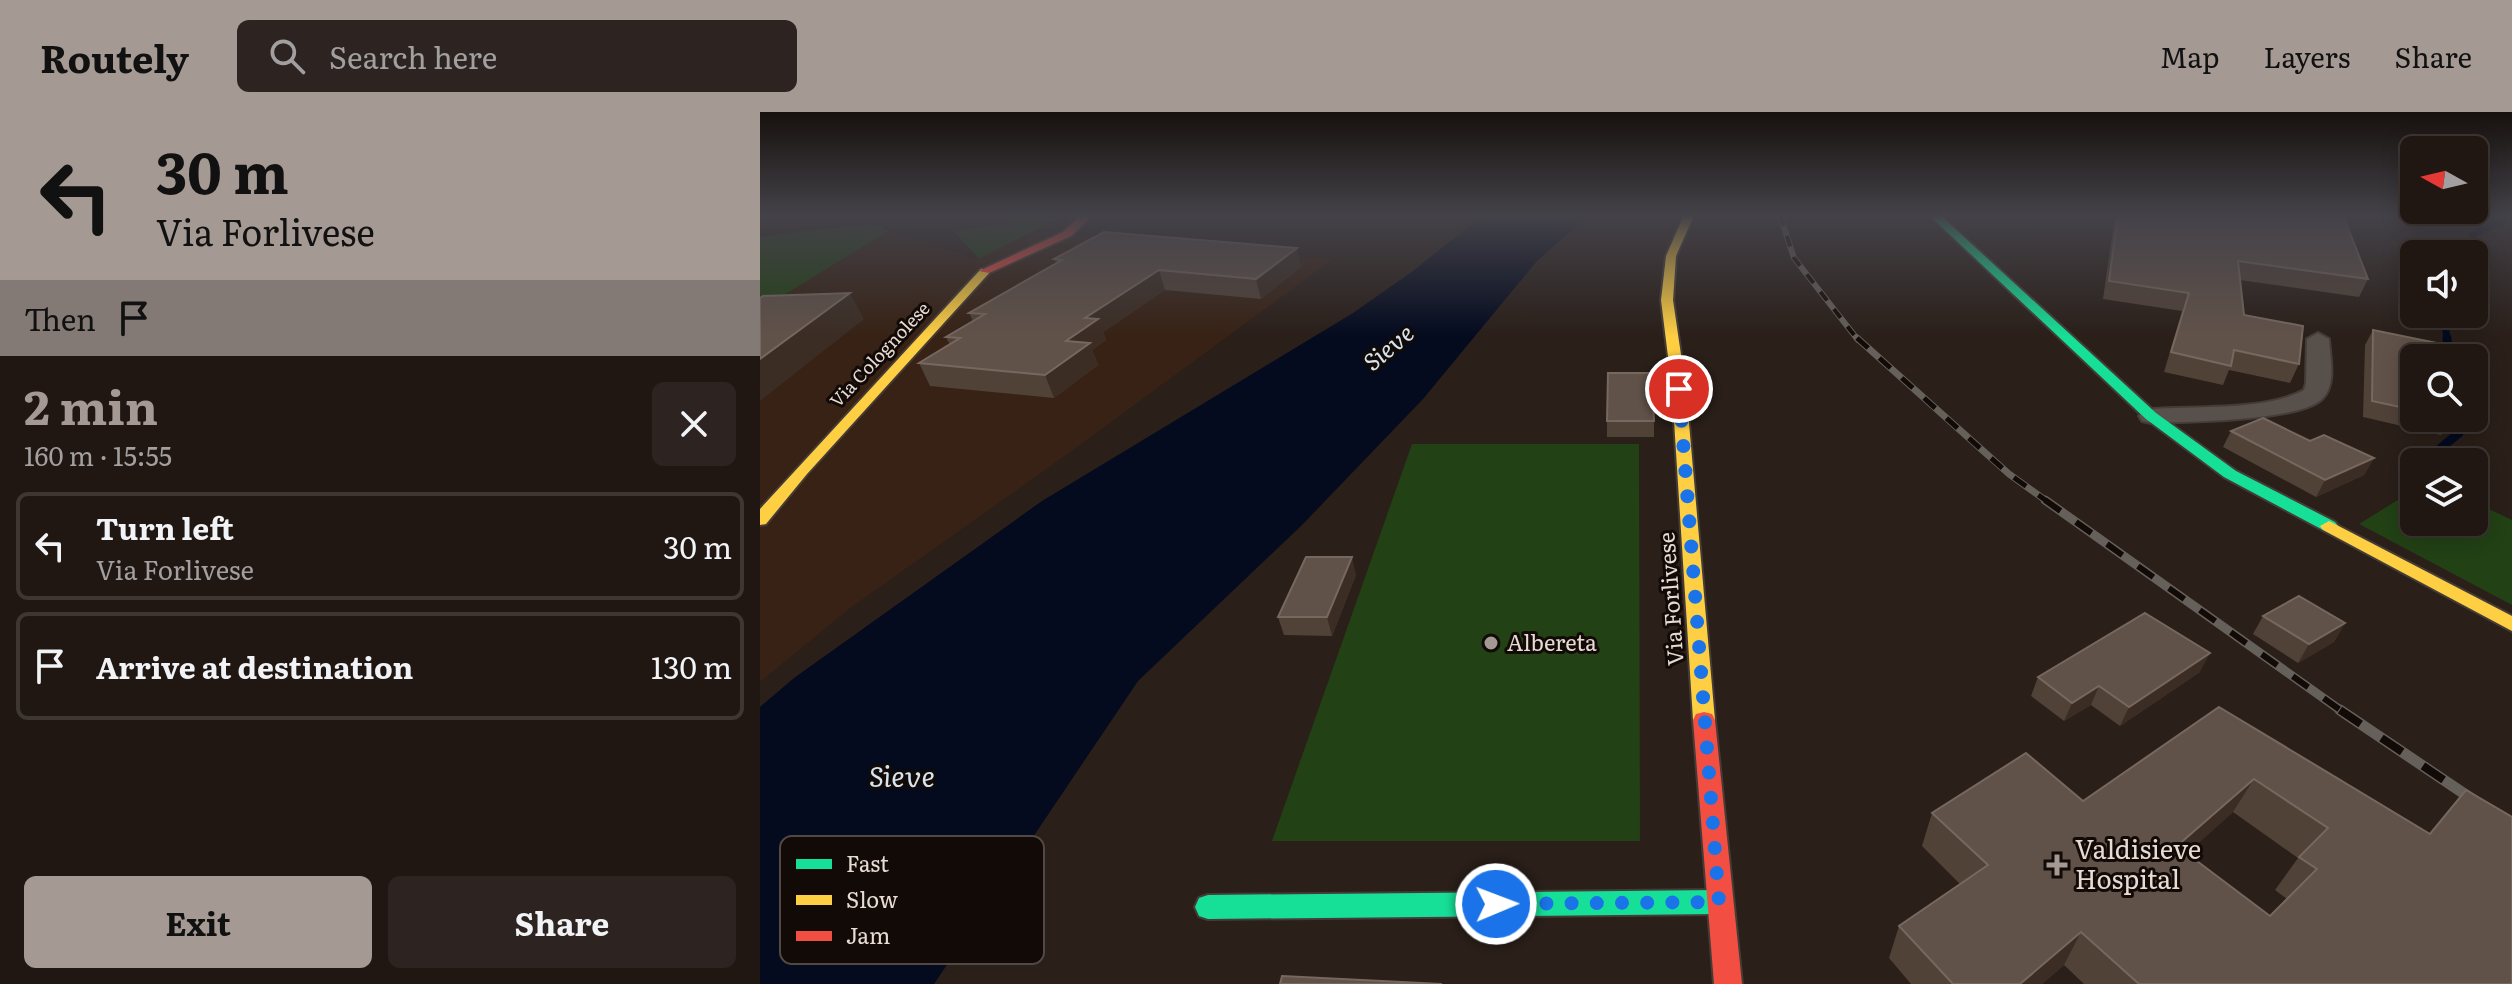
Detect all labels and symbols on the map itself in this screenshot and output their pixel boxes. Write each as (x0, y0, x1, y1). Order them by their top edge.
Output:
north arrow (2400, 136, 2488, 224)
street label: Via Colognolese (823, 295, 935, 413)
water label: Sieve (1355, 315, 1420, 378)
pin (1645, 355, 1713, 423)
street label: Via Forlivese (1648, 531, 1691, 667)
place label: Albereta (1507, 625, 1597, 658)
marker: Albereta (1482, 634, 1500, 652)
water label: Sieve (869, 754, 935, 796)
place label: Valdisieve Hospital (2075, 828, 2201, 897)
legend (780, 836, 1044, 964)
text: Fast (846, 846, 889, 879)
marker: Valdisieve Hospital (2046, 854, 2068, 876)
position arrow (1454, 862, 1538, 946)
text: Slow (846, 882, 898, 915)
text: Jam (846, 918, 890, 951)

